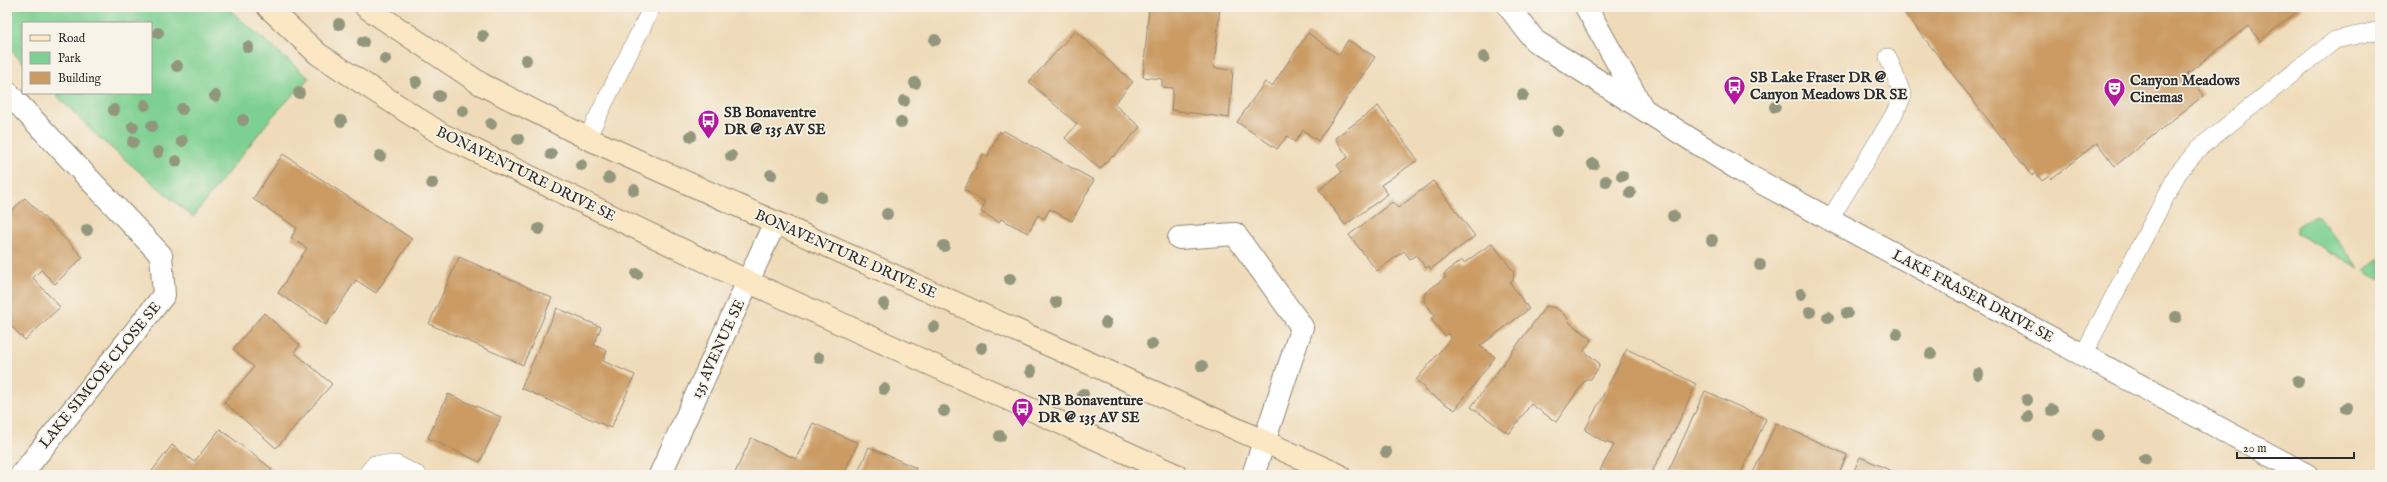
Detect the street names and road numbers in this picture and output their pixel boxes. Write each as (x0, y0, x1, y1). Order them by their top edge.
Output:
street label: BONAVENTURE DRIVE SE (433, 122, 619, 226)
street label: BONAVENTURE DRIVE SE (752, 205, 940, 303)
street label: LAKE FRASER DRIVE SE (1889, 245, 2057, 347)
street label: 135 AVENUE SE (687, 296, 749, 402)
street label: LAKE SIMCOE CLOSE SE (35, 298, 165, 452)

